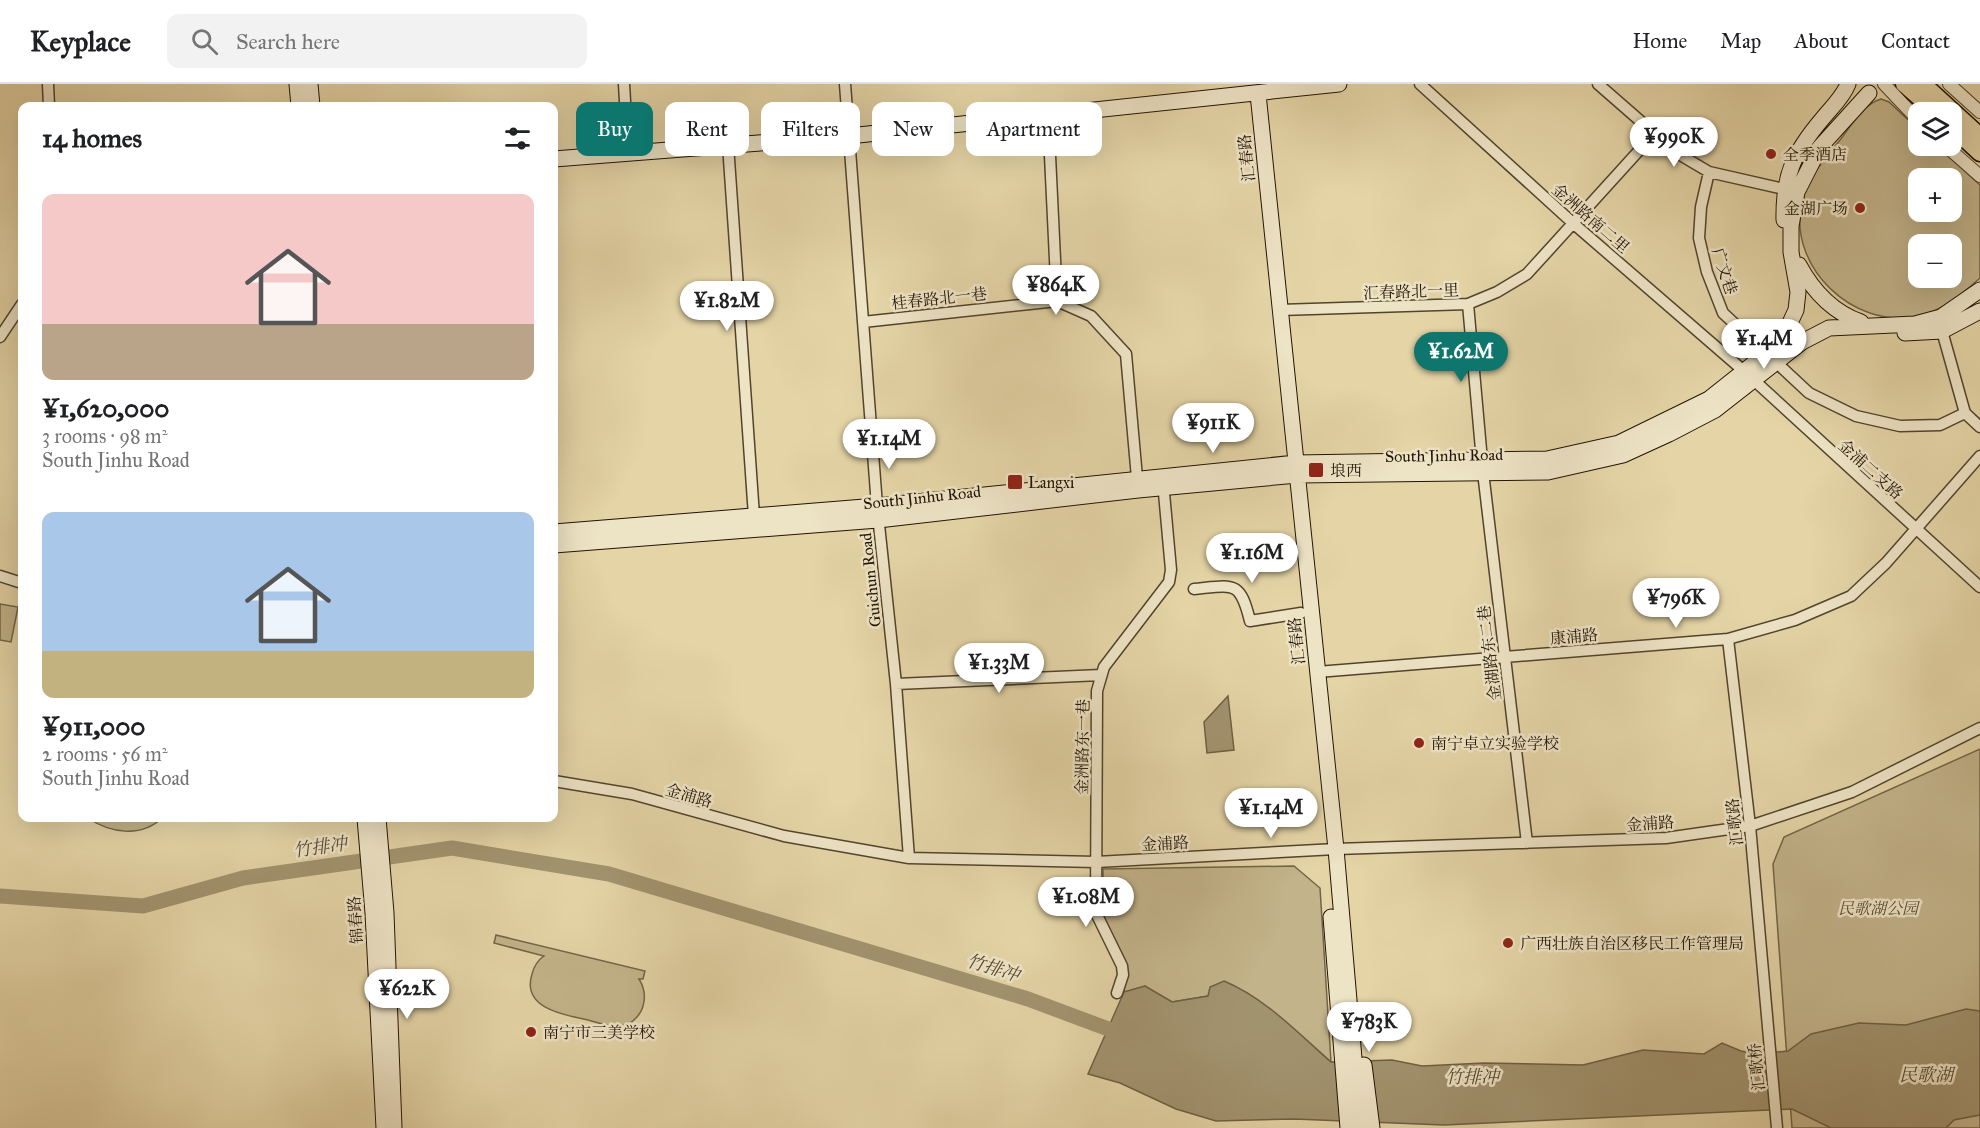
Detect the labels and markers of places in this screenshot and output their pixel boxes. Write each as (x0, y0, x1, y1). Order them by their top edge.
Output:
pin: ¥990K (1632, 117, 1716, 168)
place label: 全季酒店 (1783, 145, 1847, 164)
marker: 全季酒店 (1764, 147, 1778, 161)
place label: 金湖广场 (1784, 199, 1848, 218)
marker: 金湖广场 (1853, 201, 1867, 215)
pin: ¥864K (1014, 265, 1098, 316)
pin: ¥1.82M (678, 281, 776, 332)
pin: ¥1.4M (1722, 319, 1806, 370)
pin: ¥1.62M (1412, 332, 1510, 383)
pin: ¥911K (1171, 403, 1255, 454)
pin: ¥1.14M (840, 419, 938, 470)
marker: 埌西 (1307, 461, 1325, 479)
place label: 埌西 (1330, 461, 1362, 480)
marker: Langxi (1006, 473, 1024, 491)
place label: Langxi (1028, 473, 1075, 493)
pin: ¥1.16M (1203, 533, 1301, 584)
pin: ¥796K (1634, 578, 1718, 629)
pin: ¥1.33M (950, 643, 1048, 694)
place label: 南宁卓立实验学校 (1431, 734, 1559, 753)
marker: 南宁卓立实验学校 (1412, 736, 1426, 750)
pin: ¥1.14M (1222, 788, 1320, 839)
pin: ¥1.08M (1037, 877, 1135, 928)
place label: 广西壮族自治区移民工作管理局 (1520, 934, 1744, 953)
marker: 广西壮族自治区移民工作管理局 (1501, 936, 1515, 950)
pin: ¥622K (365, 969, 449, 1020)
pin: ¥783K (1327, 1002, 1411, 1053)
place label: 南宁市三美学校 (543, 1023, 655, 1042)
marker: 南宁市三美学校 (524, 1025, 538, 1039)

